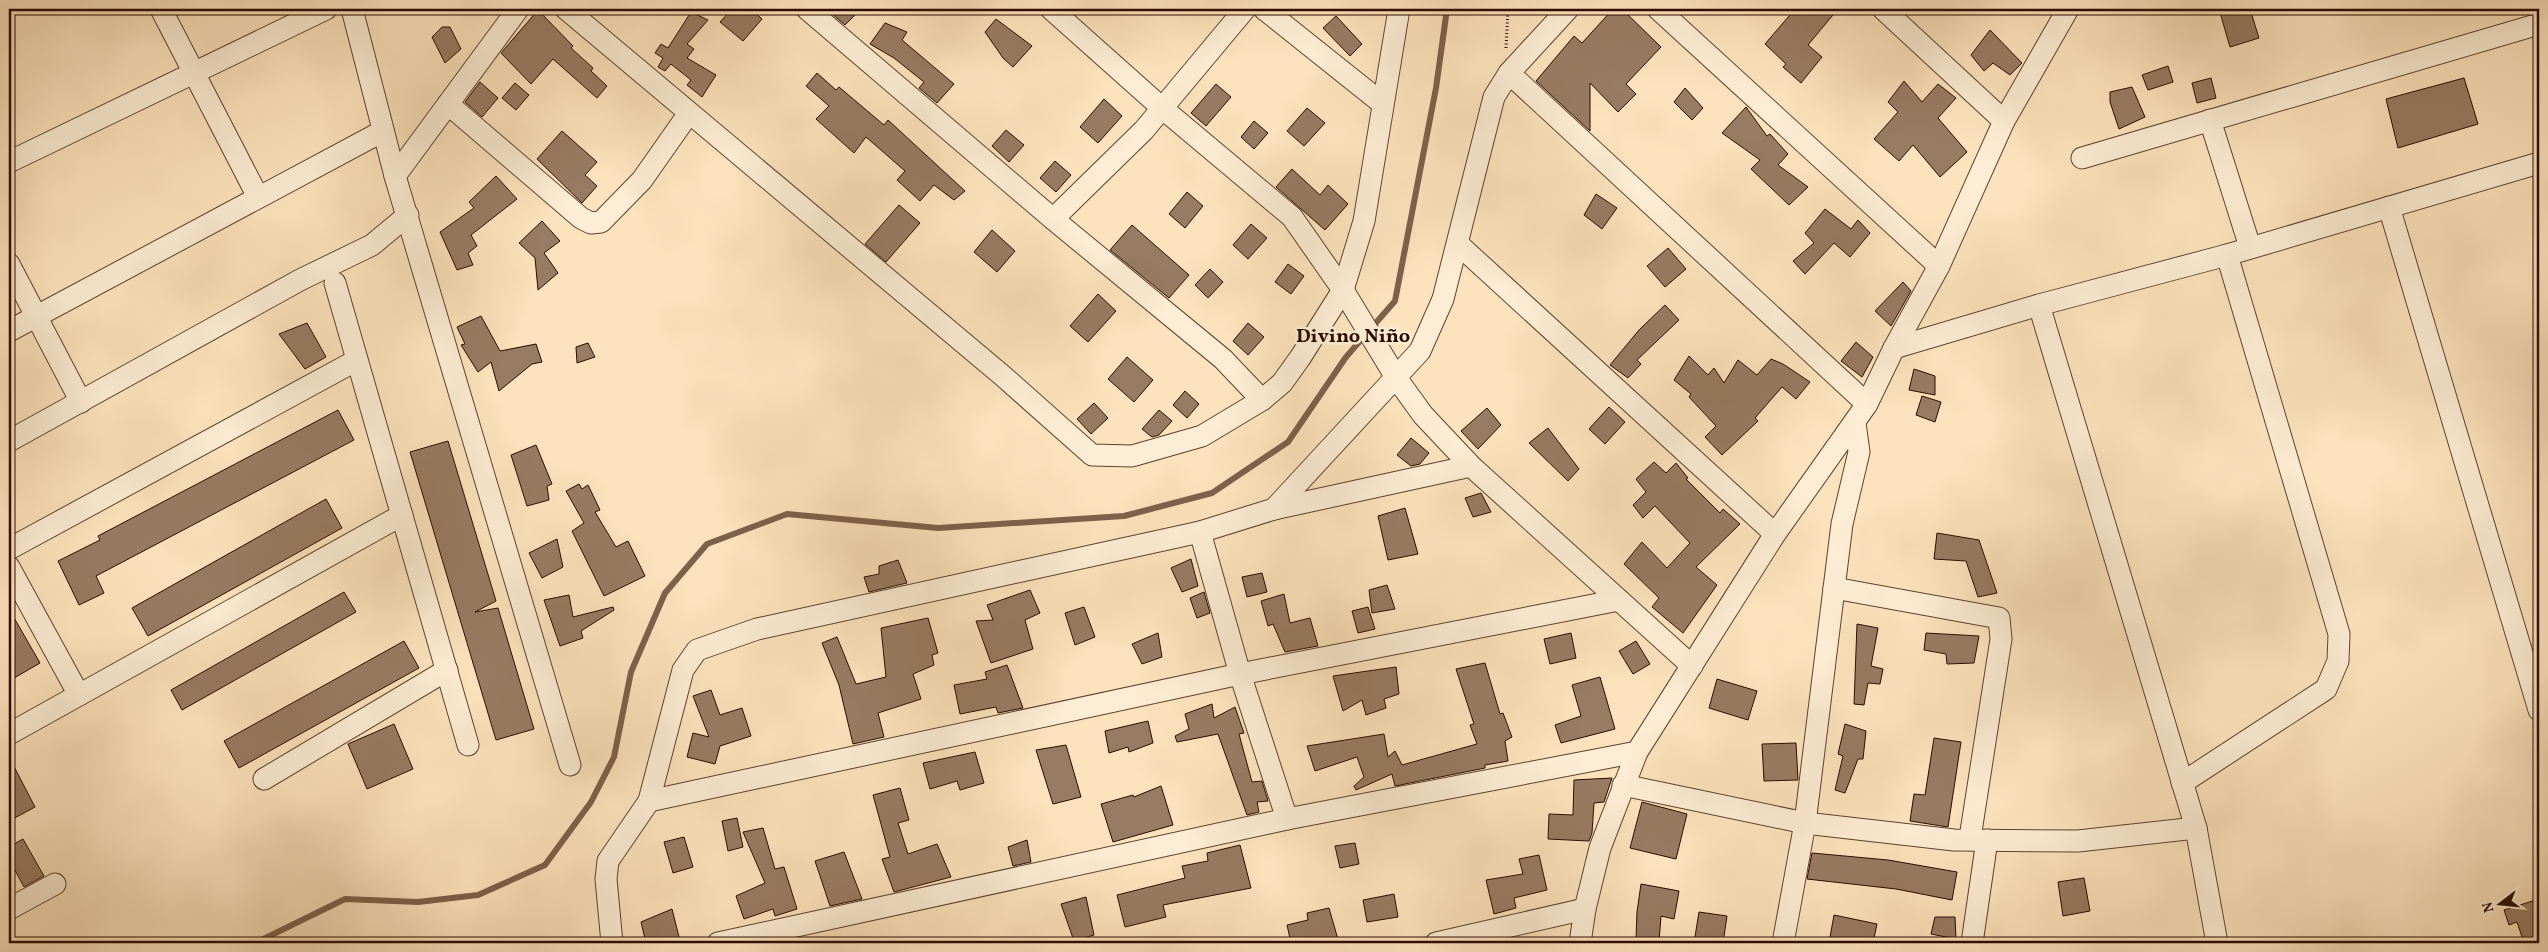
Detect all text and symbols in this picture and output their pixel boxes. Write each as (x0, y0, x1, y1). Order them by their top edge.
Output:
district label: Divino Niño (1296, 323, 1410, 351)
north arrow (2476, 880, 2526, 930)
text: N (2478, 900, 2499, 915)

